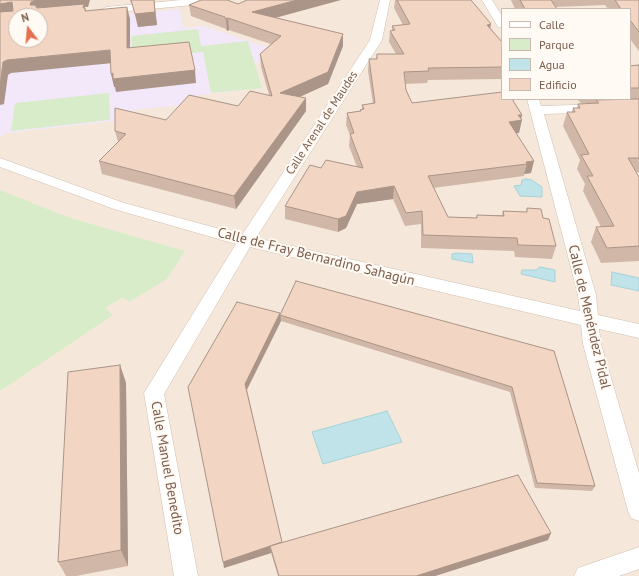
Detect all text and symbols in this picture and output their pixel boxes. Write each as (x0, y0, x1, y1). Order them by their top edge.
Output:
north arrow (8, 8, 48, 48)
legend (501, 8, 631, 100)
text: N (20, 10, 30, 25)
text: Calle (539, 17, 565, 32)
text: Parque (539, 37, 574, 52)
text: Agua (539, 57, 565, 72)
street label: Calle Arenal de Maudes (283, 69, 361, 177)
text: Edificio (539, 77, 577, 92)
street label: Calle de Fray Bernardino Sahagún (216, 224, 416, 290)
street label: Calle de Menéndez Pidal (564, 243, 614, 391)
street label: Calle Manuel Benedito (147, 400, 187, 536)

